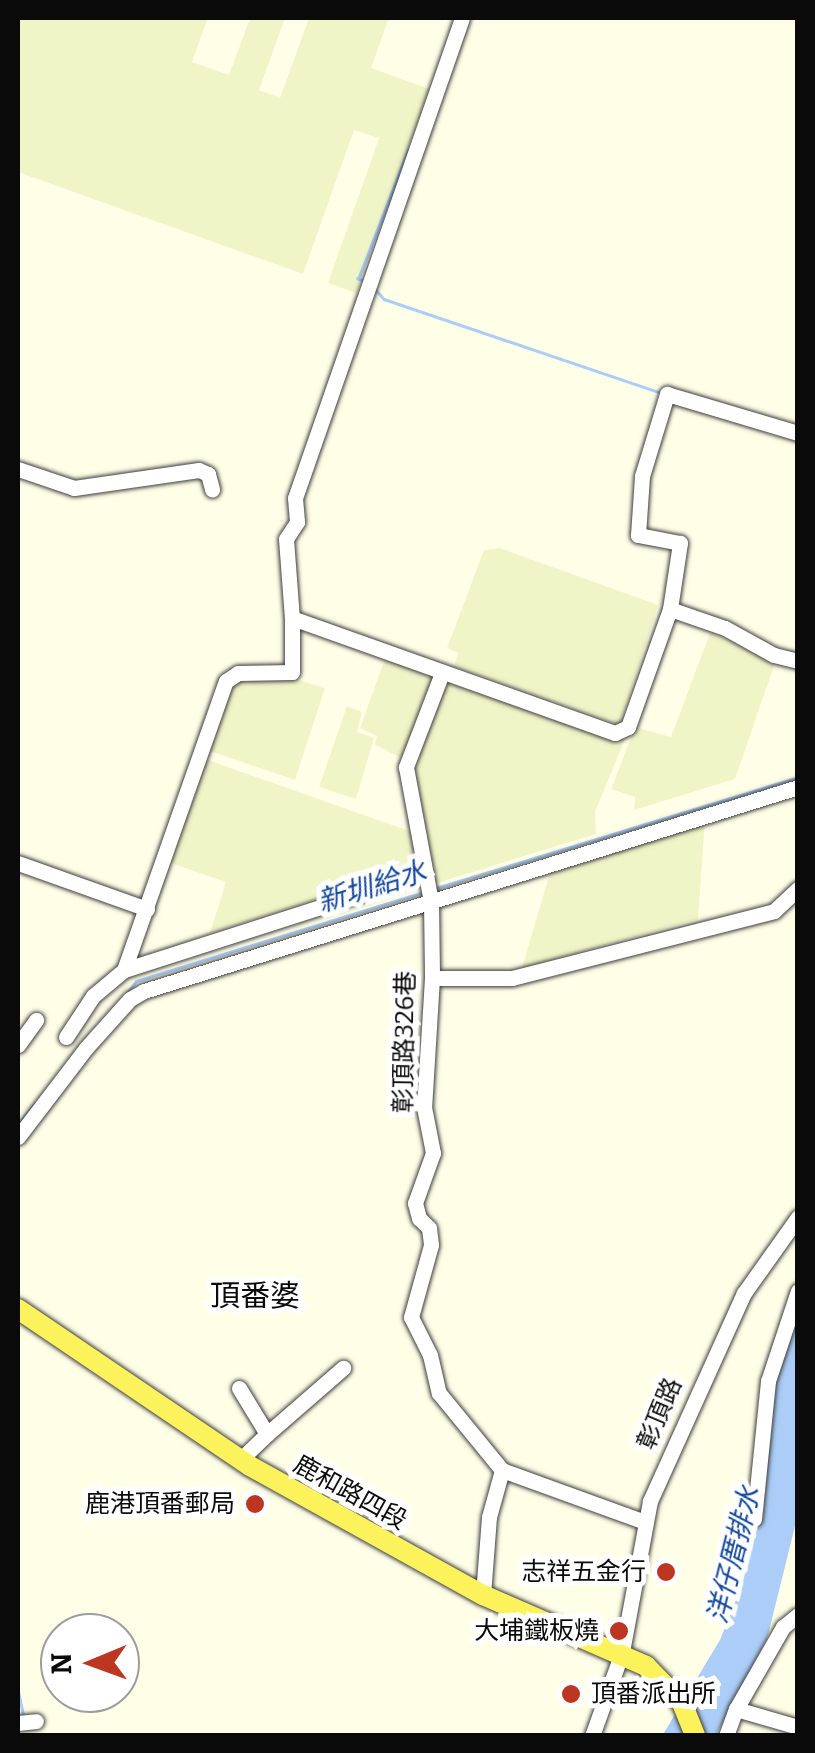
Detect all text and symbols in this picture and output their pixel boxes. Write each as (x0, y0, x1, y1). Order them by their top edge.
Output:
water label: 新圳給水 (314, 855, 430, 919)
street label: 彰頂路326巷 (389, 970, 421, 1114)
district label: 頂番婆 (210, 1278, 300, 1314)
street label: 彰頂路 (632, 1374, 688, 1454)
street label: 鹿和路四段 (288, 1450, 412, 1536)
water label: 洋仔厝排水 (701, 1483, 767, 1627)
place label: 鹿港頂番郵局 (85, 1489, 235, 1519)
marker: 鹿港頂番郵局 (244, 1493, 266, 1515)
place label: 志祥五金行 (521, 1557, 646, 1587)
marker: 志祥五金行 (655, 1561, 677, 1583)
north arrow (40, 1613, 140, 1713)
place label: 大埔鐵板燒 (474, 1616, 599, 1646)
marker: 大埔鐵板燒 (608, 1620, 630, 1642)
text: N (45, 1652, 78, 1675)
place label: 頂番派出所 (591, 1679, 716, 1709)
marker: 頂番派出所 (560, 1683, 582, 1705)

